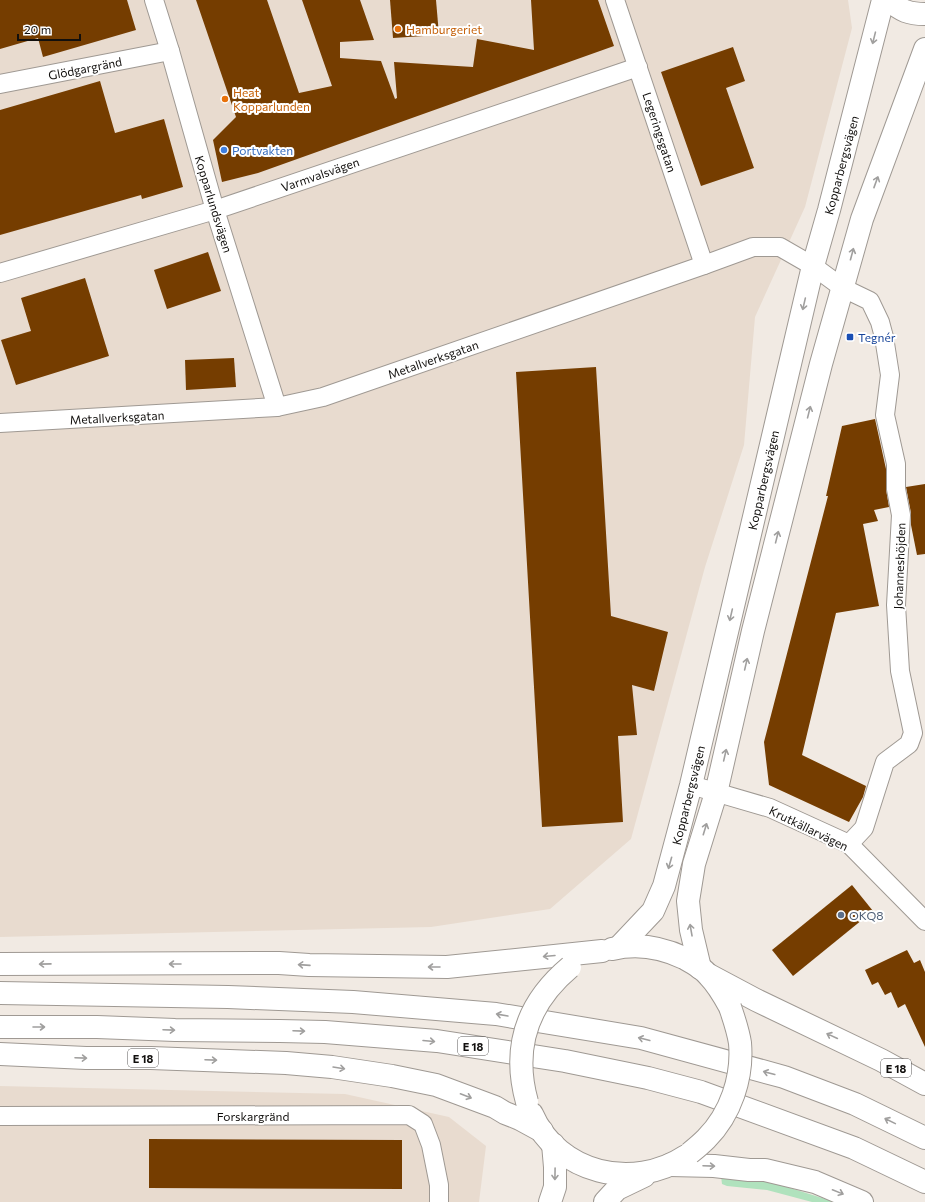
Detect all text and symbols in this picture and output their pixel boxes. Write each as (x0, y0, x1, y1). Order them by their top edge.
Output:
scale bar (18, 16, 80, 42)
text: 20 m (24, 22, 51, 36)
place label: Hamburgeriet (406, 22, 482, 36)
marker: Hamburgeriet (393, 24, 403, 34)
one-way arrow (869, 31, 877, 44)
street label: Glödgargränd (47, 54, 123, 82)
place label: Heat Kopparlunden (233, 85, 310, 113)
street label: Legeringsgatan (640, 90, 680, 174)
marker: Heat Kopparlunden (220, 94, 230, 104)
street label: Kopparbergsvägen (821, 114, 861, 216)
place label: Portvakten (232, 143, 293, 157)
marker: Portvakten (219, 145, 229, 155)
street label: Kopparlundsvägen (193, 154, 235, 254)
street label: Varmvalsvägen (279, 154, 361, 194)
one-way arrow (872, 177, 880, 189)
one-way arrow (849, 247, 856, 260)
one-way arrow (799, 298, 807, 311)
place label: Tegnér (858, 330, 896, 344)
marker: Tegnér (845, 332, 855, 342)
street label: Metallverksgatan (386, 337, 480, 381)
one-way arrow (806, 405, 814, 418)
street label: Metallverksgatan (69, 408, 165, 426)
street label: Kopparbergsvägen (745, 429, 781, 531)
street label: Johanneshöjden (890, 522, 909, 610)
one-way arrow (774, 531, 781, 544)
one-way arrow (727, 608, 735, 621)
one-way arrow (742, 657, 750, 670)
street label: Kopparbergsvägen (669, 744, 707, 846)
one-way arrow (721, 749, 729, 762)
street label: Krutkällarvägen (767, 803, 851, 853)
one-way arrow (702, 822, 709, 835)
one-way arrow (666, 857, 673, 870)
place label: OKQ8 (849, 908, 884, 922)
marker: OKQ8 (836, 910, 846, 920)
one-way arrow (687, 924, 695, 937)
one-way arrow (543, 952, 556, 959)
one-way arrow (39, 960, 52, 968)
one-way arrow (169, 960, 182, 968)
one-way arrow (298, 961, 311, 968)
one-way arrow (428, 963, 441, 971)
one-way arrow (496, 1011, 509, 1019)
one-way arrow (32, 1023, 45, 1031)
one-way arrow (162, 1026, 175, 1033)
one-way arrow (292, 1028, 305, 1035)
one-way arrow (826, 1032, 838, 1039)
one-way arrow (638, 1035, 651, 1043)
one-way arrow (422, 1037, 435, 1044)
road number: E 18 (458, 1037, 488, 1055)
road number: E 18 (128, 1049, 158, 1067)
one-way arrow (74, 1054, 87, 1061)
one-way arrow (204, 1056, 217, 1064)
road number: E 18 (881, 1059, 911, 1077)
one-way arrow (332, 1064, 345, 1072)
one-way arrow (763, 1069, 776, 1076)
one-way arrow (459, 1092, 471, 1100)
street label: Forskargränd (217, 1109, 289, 1123)
one-way arrow (884, 1117, 896, 1124)
one-way arrow (702, 1163, 715, 1170)
one-way arrow (551, 1167, 559, 1180)
one-way arrow (832, 1189, 844, 1196)

